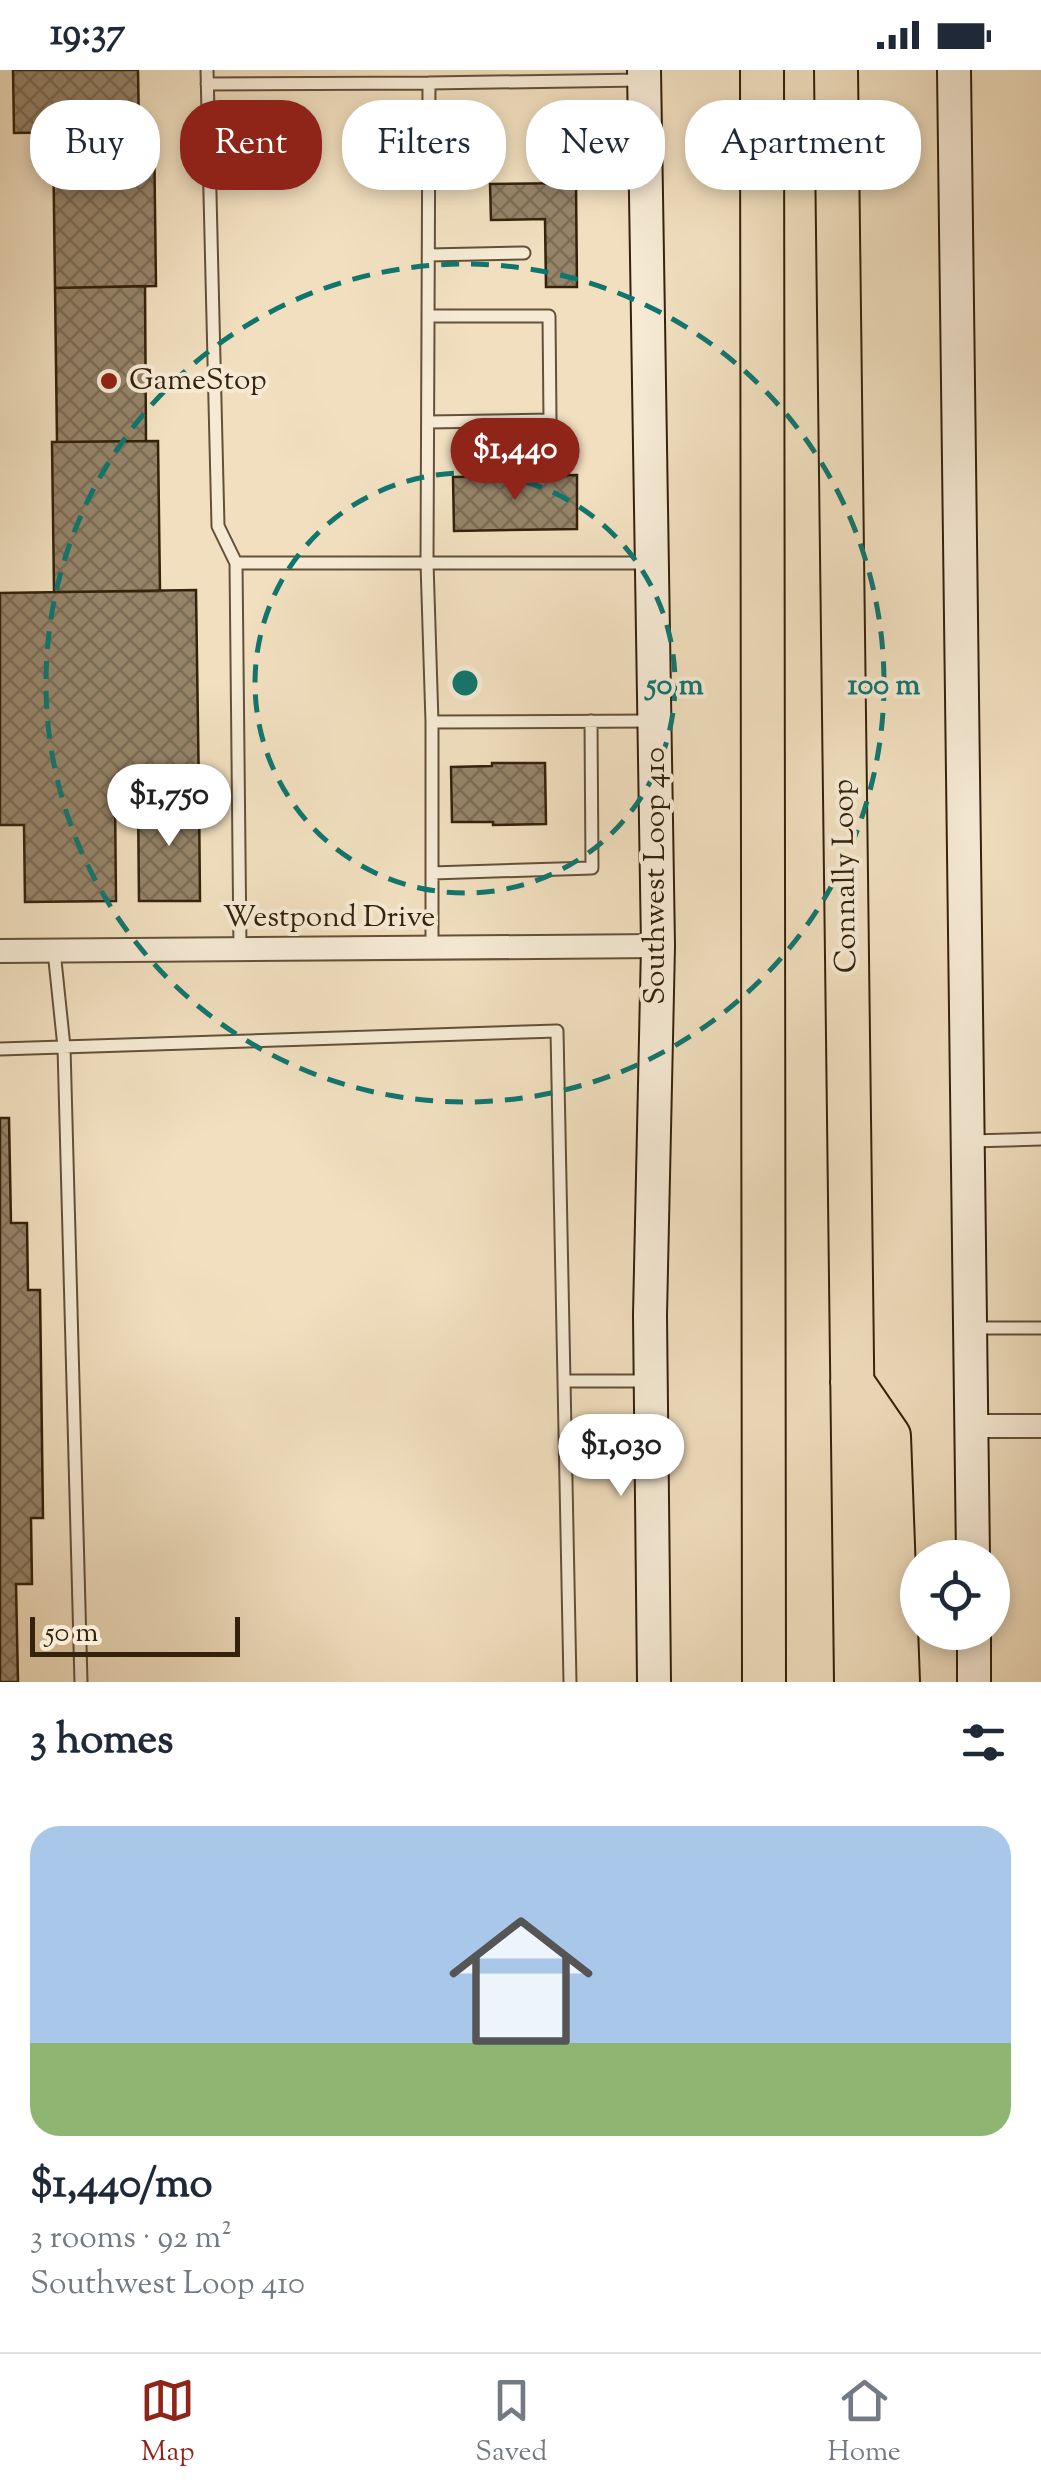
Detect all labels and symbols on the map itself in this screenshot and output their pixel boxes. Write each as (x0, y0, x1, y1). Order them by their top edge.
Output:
place label: GameStop (129, 360, 267, 403)
marker: GameStop (98, 370, 120, 392)
pin: $1,440 (434, 418, 596, 503)
centre of rings (447, 665, 483, 701)
text: 50 m (644, 665, 704, 708)
text: 100 m (848, 665, 921, 708)
street label: Southwest Loop 410 (635, 747, 678, 1005)
pin: $1,750 (88, 764, 250, 849)
street label: Connally Loop (823, 779, 869, 973)
street label: Westpond Drive (223, 897, 435, 940)
pin: $1,030 (540, 1414, 702, 1499)
scale bar (30, 1612, 240, 1656)

